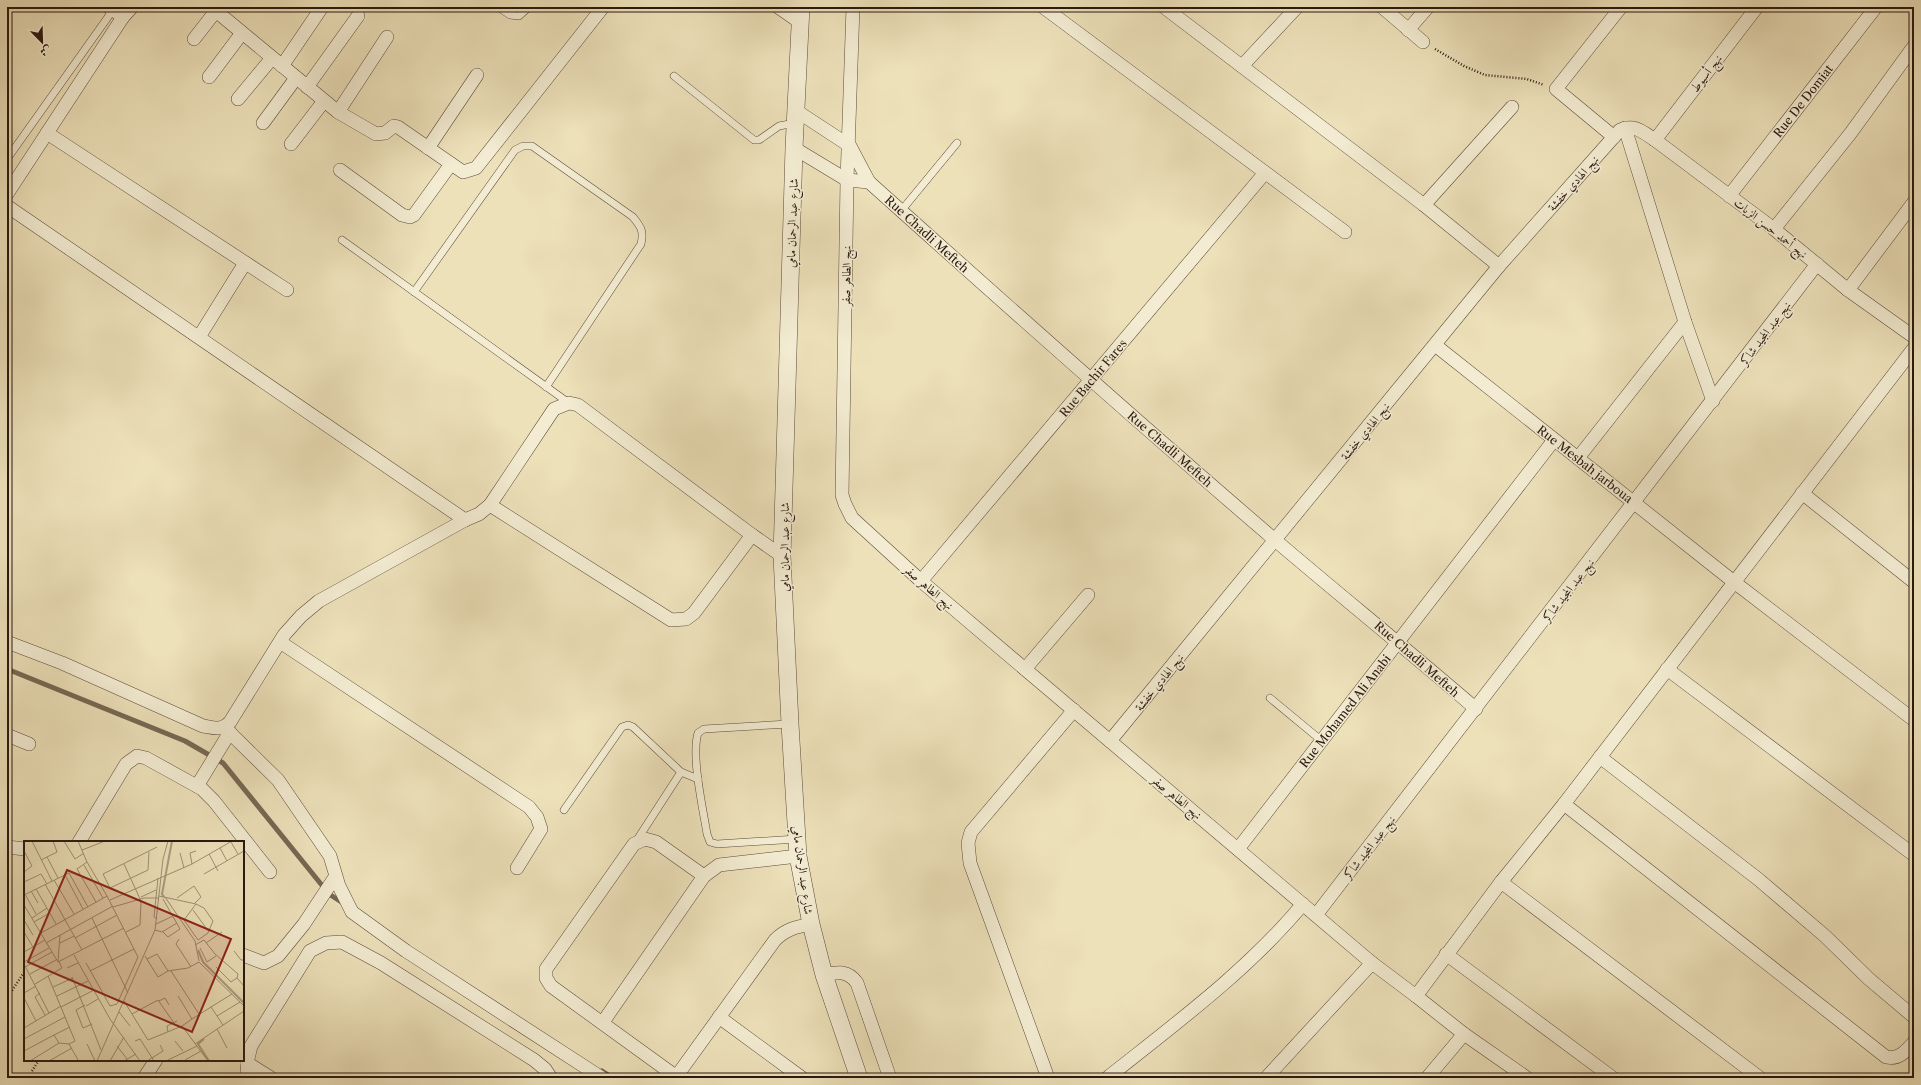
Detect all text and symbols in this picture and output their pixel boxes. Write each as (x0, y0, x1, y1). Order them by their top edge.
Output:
north arrow (22, 22, 62, 62)
text: ش (38, 43, 54, 60)
street label: نهج أسيوط (1687, 51, 1728, 97)
street label: Rue De Domiat (1770, 61, 1837, 140)
street label: نهج الهادي خفشة (1544, 152, 1605, 217)
street label: شارع عبد الرحمان مامي (783, 178, 805, 268)
street label: Rue Chadli Mefteh (882, 192, 973, 276)
street label: نهج أحمد حسن الزيات (1729, 195, 1811, 265)
street label: نهج الطاهر صفر (838, 245, 858, 309)
street label: نهج عبد المجيد شاكر (1735, 298, 1797, 372)
street label: Rue Bachir Fares (1056, 336, 1130, 420)
street label: نهج الهادي خفشة (1337, 399, 1396, 465)
street label: Rue Chadli Mefteh (1124, 408, 1216, 490)
street label: Rue Mesbah jarboua (1534, 422, 1636, 506)
street label: شارع عبد الرحمان مامي (777, 502, 796, 592)
street label: نهج عبد المجيد شاكر (1537, 555, 1601, 629)
street label: نهج الطاهر صفر (897, 560, 957, 616)
street label: Rue Chadli Mefteh (1371, 618, 1463, 700)
street label: نهج الهادي خفشة (1131, 650, 1190, 716)
street label: Rue Mohamed Ali Anabi (1296, 651, 1394, 771)
street label: نهج الطاهر صفر (1145, 770, 1205, 825)
street label: نهج عبد المجيد شاكر (1338, 812, 1402, 886)
street label: شارع عبد الرحمان مامي (785, 825, 817, 916)
inset map (24, 841, 244, 1061)

